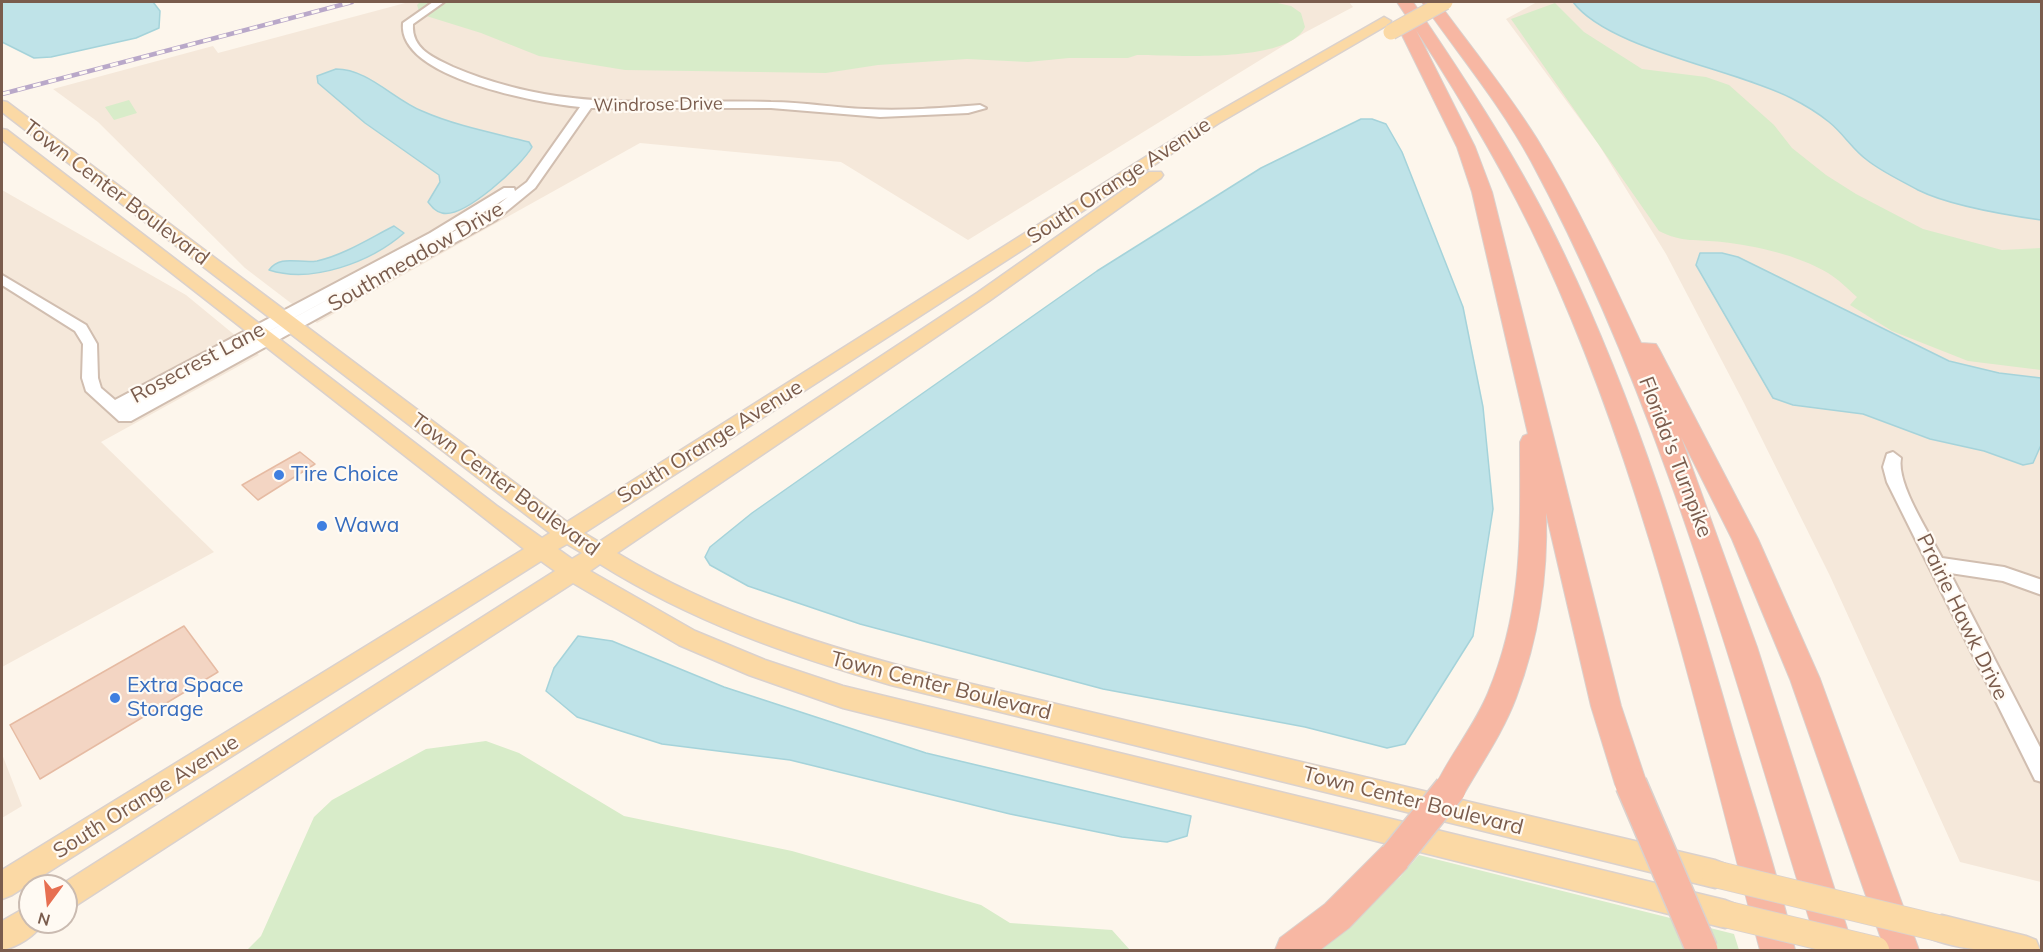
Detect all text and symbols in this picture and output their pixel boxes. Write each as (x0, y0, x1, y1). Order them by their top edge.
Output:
street label: Windrose Drive (593, 93, 723, 117)
street label: South Orange Avenue (1023, 112, 1215, 250)
street label: Town Center Boulevard (18, 115, 214, 271)
street label: Southmeadow Drive (324, 197, 508, 317)
street label: Rosecrest Lane (127, 317, 269, 409)
street label: Florida's Turnpike (1633, 373, 1717, 541)
street label: South Orange Avenue (613, 375, 807, 509)
street label: Town Center Boulevard (406, 408, 604, 562)
place label: Tire Choice (291, 462, 398, 488)
marker: Tire Choice (272, 468, 286, 482)
place label: Wawa (334, 513, 399, 539)
marker: Wawa (315, 519, 329, 533)
street label: Prairie Hawk Drive (1911, 530, 2013, 704)
street label: Town Center Boulevard (828, 646, 1054, 726)
place label: Extra Space Storage (127, 673, 243, 723)
marker: Extra Space Storage (108, 691, 122, 705)
street label: South Orange Avenue (49, 730, 243, 864)
street label: Town Center Boulevard (1300, 761, 1526, 841)
north arrow (18, 874, 78, 934)
text: N (35, 908, 52, 931)

